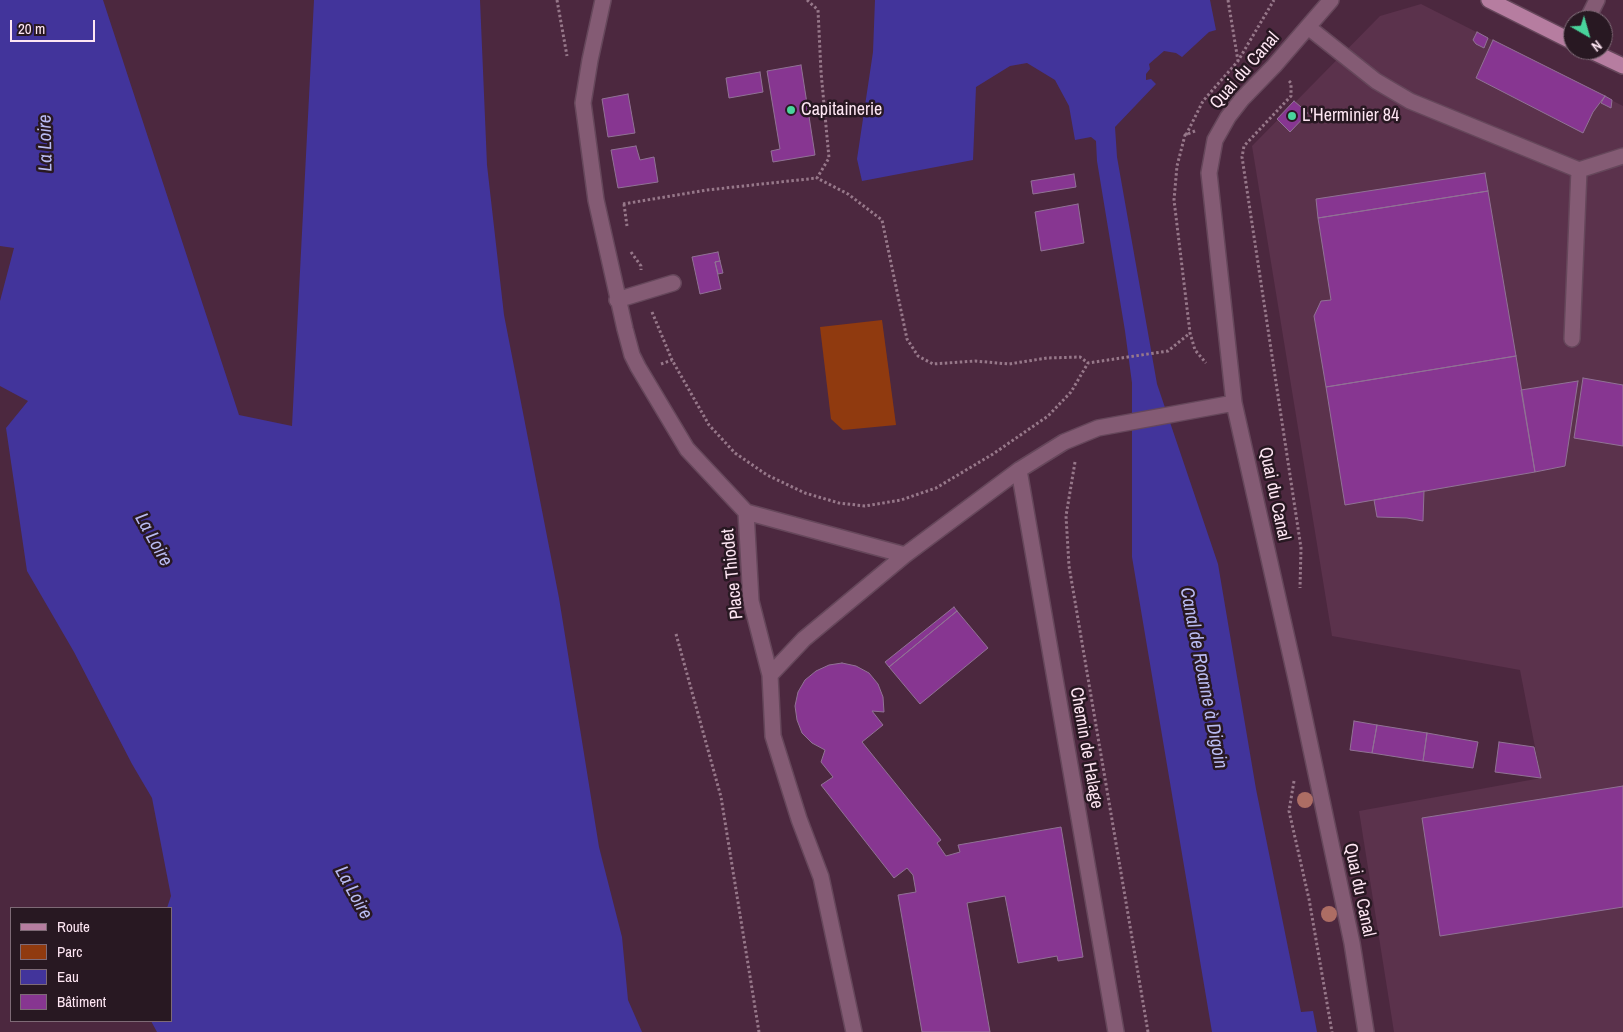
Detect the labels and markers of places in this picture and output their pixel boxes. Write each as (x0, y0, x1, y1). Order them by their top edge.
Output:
place label: Capitainerie (801, 99, 882, 121)
marker: Capitainerie (785, 104, 797, 116)
place label: L'Herminier 84 (1302, 105, 1399, 127)
marker: L'Herminier 84 (1286, 110, 1298, 122)

